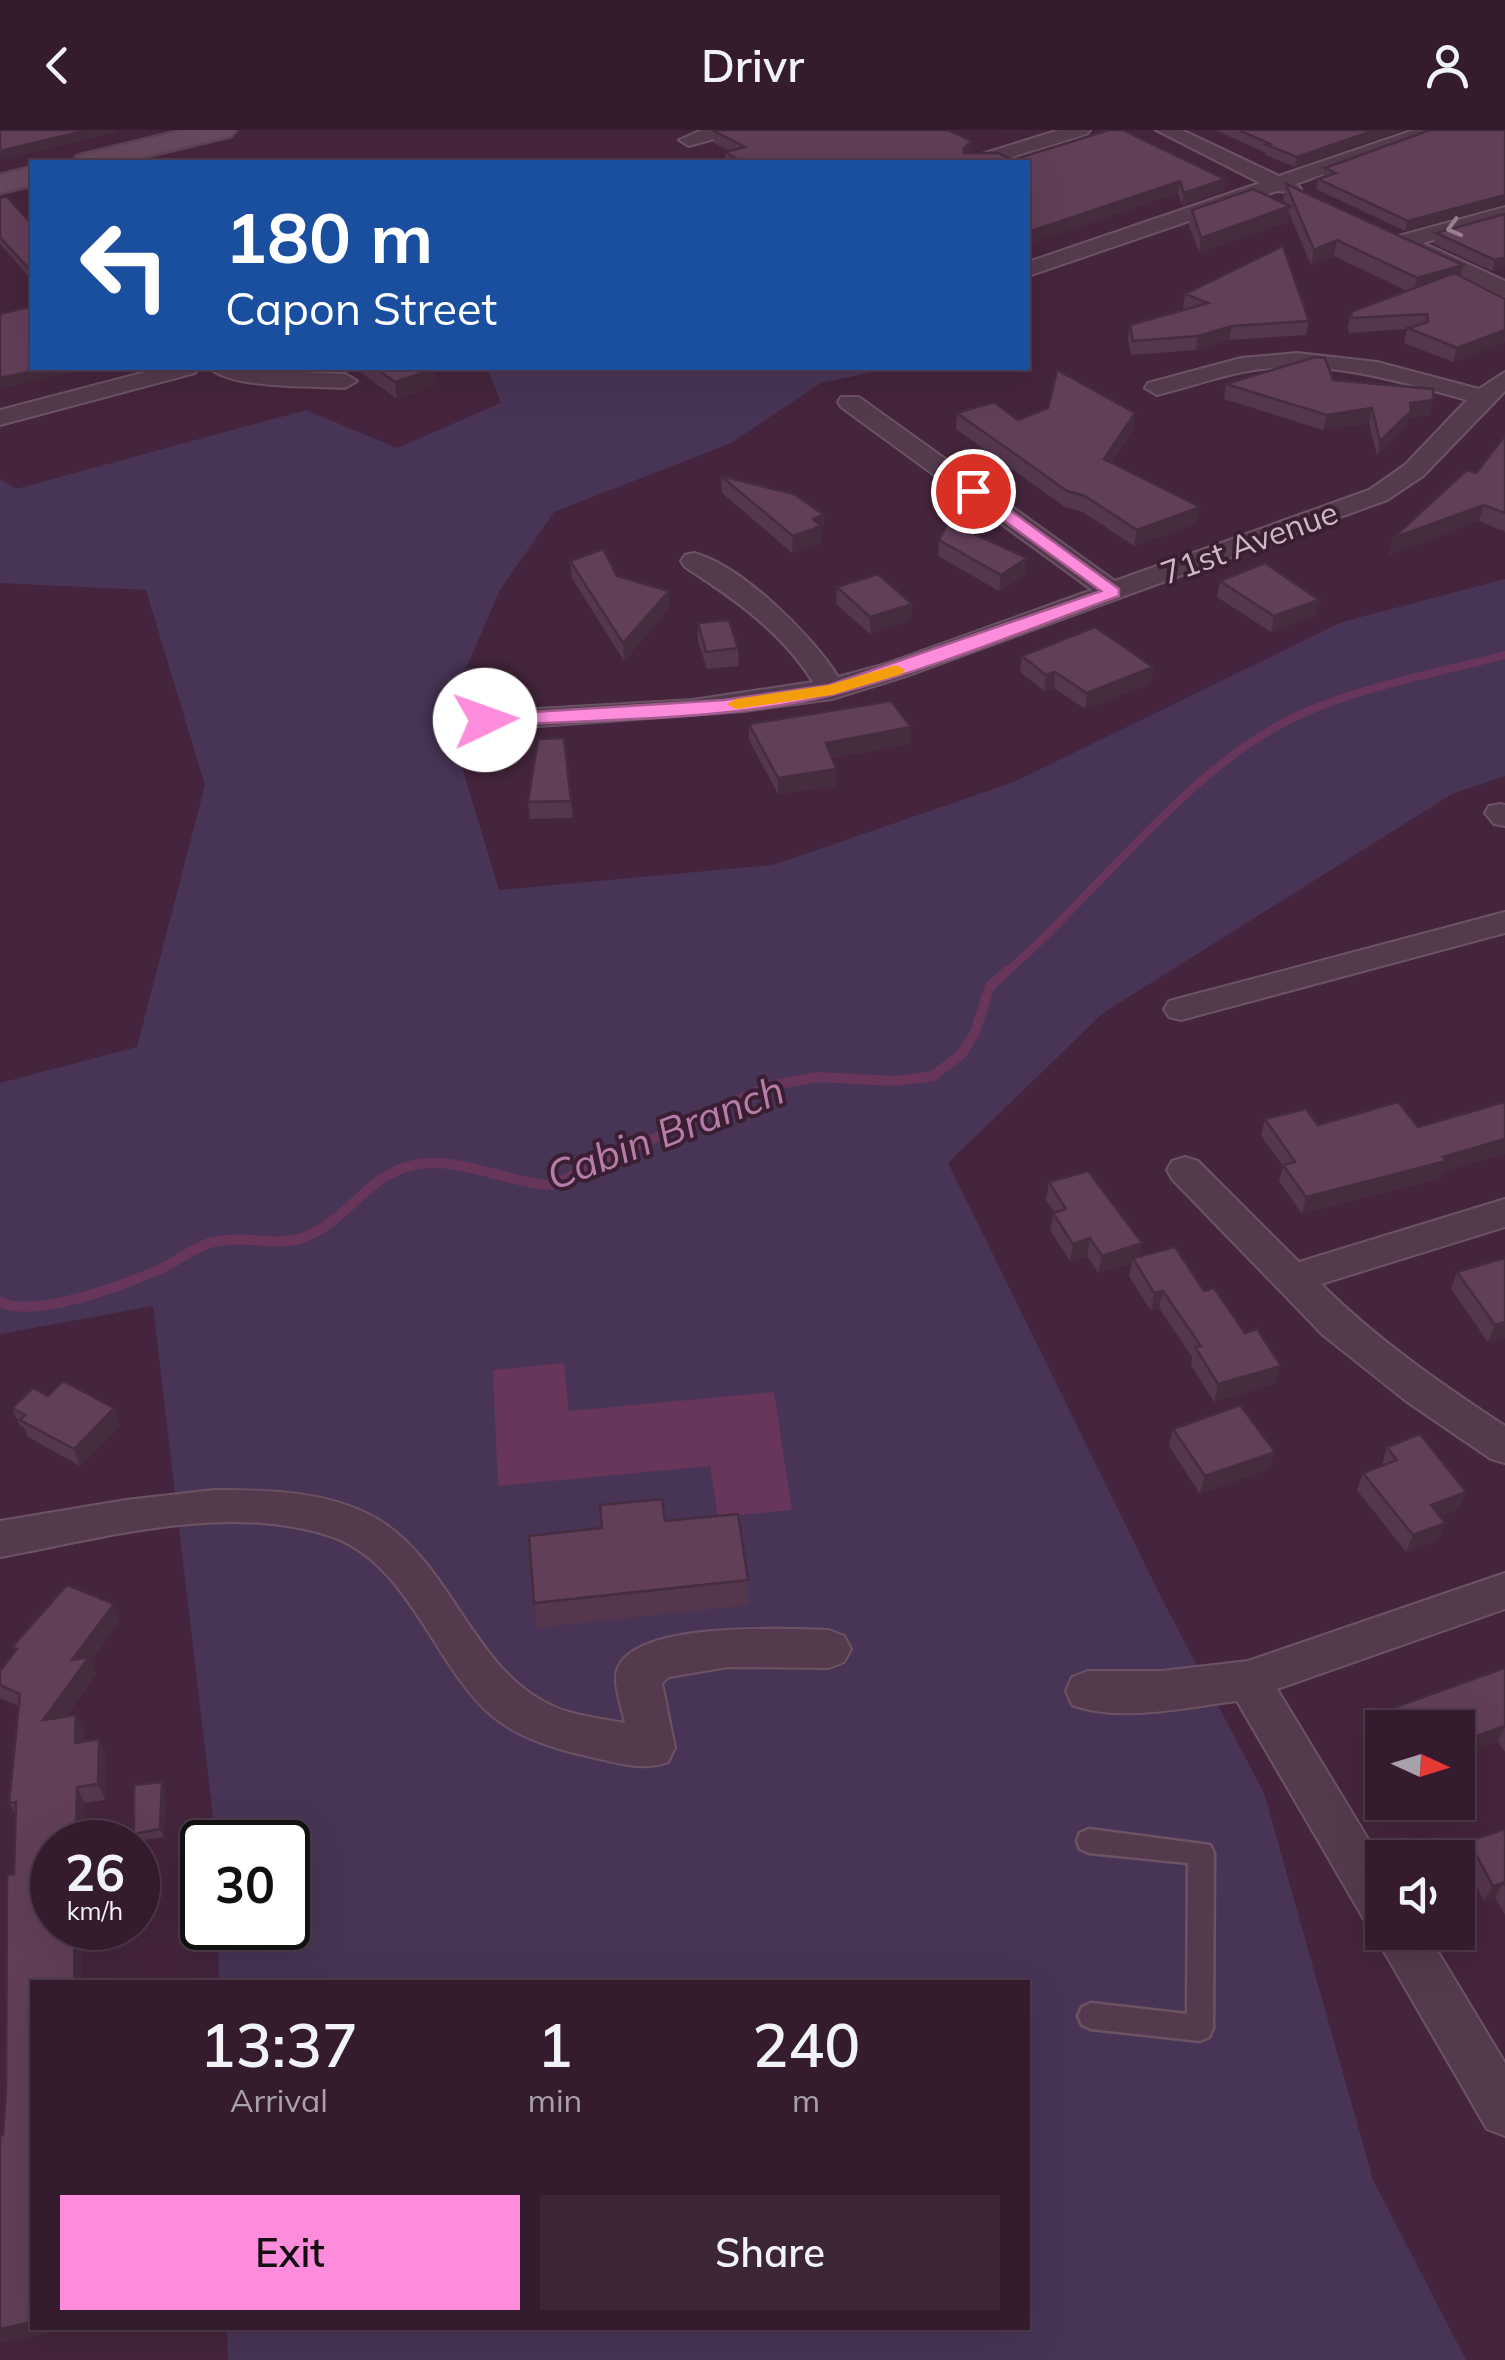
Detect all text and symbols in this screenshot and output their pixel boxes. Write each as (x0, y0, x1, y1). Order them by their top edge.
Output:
text: Drivr (701, 37, 804, 93)
icon: back (30, 38, 85, 93)
icon: person (1420, 38, 1475, 93)
text: 180 m (225, 193, 433, 281)
icon: left (60, 200, 190, 330)
one-way arrow (1446, 216, 1463, 237)
text: Capon Street (225, 280, 497, 336)
pin (931, 449, 1016, 534)
icon: arrive (946, 464, 1001, 519)
street label: 71st Avenue (1155, 492, 1343, 592)
position arrow (433, 668, 537, 772)
water label: Cabin Branch (539, 1064, 791, 1200)
north arrow (1365, 1710, 1475, 1820)
map controls (1365, 1710, 1475, 1950)
speed limit sign: 30 (180, 1820, 310, 1950)
button: sound (1365, 1840, 1475, 1950)
text: 26 (65, 1841, 125, 1904)
text: km/h (67, 1895, 123, 1926)
text: 13:37 (200, 2007, 358, 2082)
text: 1 (537, 2007, 573, 2082)
text: 240 (752, 2007, 860, 2082)
text: Arrival (230, 2080, 328, 2120)
text: min (528, 2080, 582, 2120)
text: m (792, 2080, 820, 2120)
button: Exit (60, 2195, 520, 2310)
button: Share (540, 2195, 1000, 2310)

